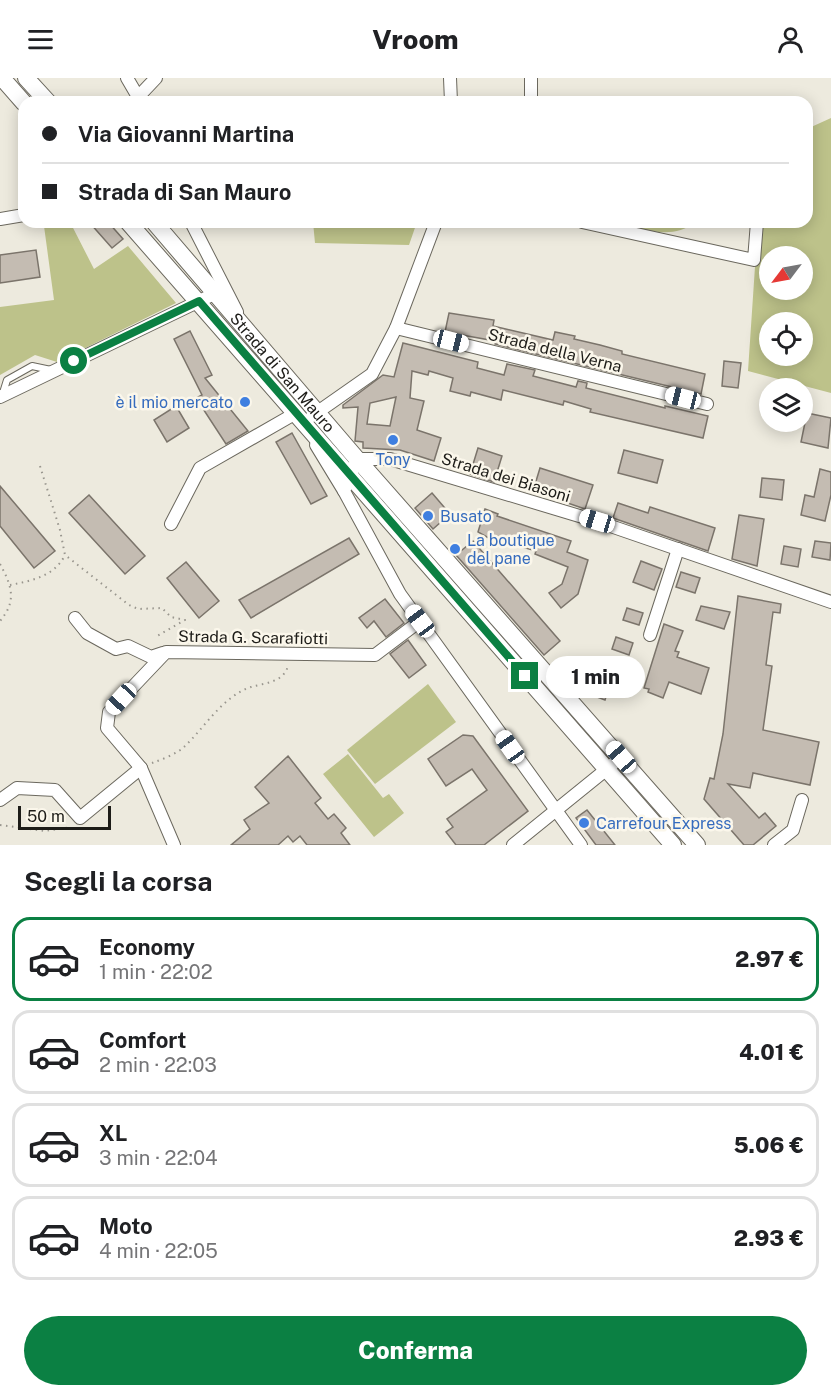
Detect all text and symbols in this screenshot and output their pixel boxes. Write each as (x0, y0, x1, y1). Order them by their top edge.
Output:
icon: menu (24, 23, 57, 56)
text: Vroom (372, 23, 459, 55)
icon: person (774, 23, 807, 56)
text: Via Giovanni Martina (78, 121, 294, 147)
text: Strada di San Mauro (78, 179, 291, 205)
north arrow (759, 246, 813, 300)
map controls (759, 246, 813, 432)
street label: Strada di San Mauro (226, 309, 339, 436)
button: locate (759, 312, 813, 366)
street label: Strada della Verna (486, 325, 624, 376)
car (431, 328, 471, 354)
route start (60, 347, 87, 374)
button: layers (759, 378, 813, 432)
car (663, 385, 703, 411)
place label: è il mio mercato (116, 393, 233, 412)
marker: è il mio mercato (238, 395, 252, 409)
marker: Tony (386, 433, 400, 447)
street label: Strada dei Biasoni (439, 449, 573, 506)
place label: Tony (376, 450, 411, 469)
place label: Busato (440, 507, 492, 526)
car (577, 507, 617, 535)
marker: Busato (421, 509, 435, 523)
place label: La boutique del pane (467, 531, 555, 568)
marker: La boutique del pane (448, 542, 462, 556)
car (402, 601, 438, 641)
street label: Strada G. Scarafiotti (178, 627, 328, 648)
callout: 1 min (546, 655, 645, 697)
route end (511, 662, 538, 689)
text: 1 min (571, 665, 620, 689)
car (102, 680, 140, 718)
car (492, 727, 528, 767)
car (602, 738, 640, 776)
scale bar (18, 803, 111, 830)
text: 50 m (27, 807, 65, 826)
place label: Carrefour Express (596, 814, 731, 833)
marker: Carrefour Express (577, 816, 591, 830)
text: Scegli la corsa (24, 865, 213, 897)
icon: car (27, 932, 81, 986)
text: Economy (99, 934, 195, 960)
text: 2.97 € (735, 946, 804, 972)
text: 1 min · 22:02 (99, 960, 213, 984)
icon: car (27, 1025, 81, 1079)
text: Comfort (99, 1027, 186, 1053)
text: 4.01 € (739, 1039, 804, 1065)
text: 2 min · 22:03 (99, 1053, 217, 1077)
icon: car (27, 1118, 81, 1172)
text: XL (99, 1120, 127, 1146)
text: 5.06 € (733, 1132, 804, 1158)
text: 3 min · 22:04 (99, 1146, 218, 1170)
icon: car (27, 1211, 81, 1265)
text: Moto (99, 1213, 153, 1239)
text: 2.93 € (734, 1225, 804, 1251)
text: 4 min · 22:05 (99, 1239, 218, 1263)
button: Conferma (24, 1316, 807, 1385)

